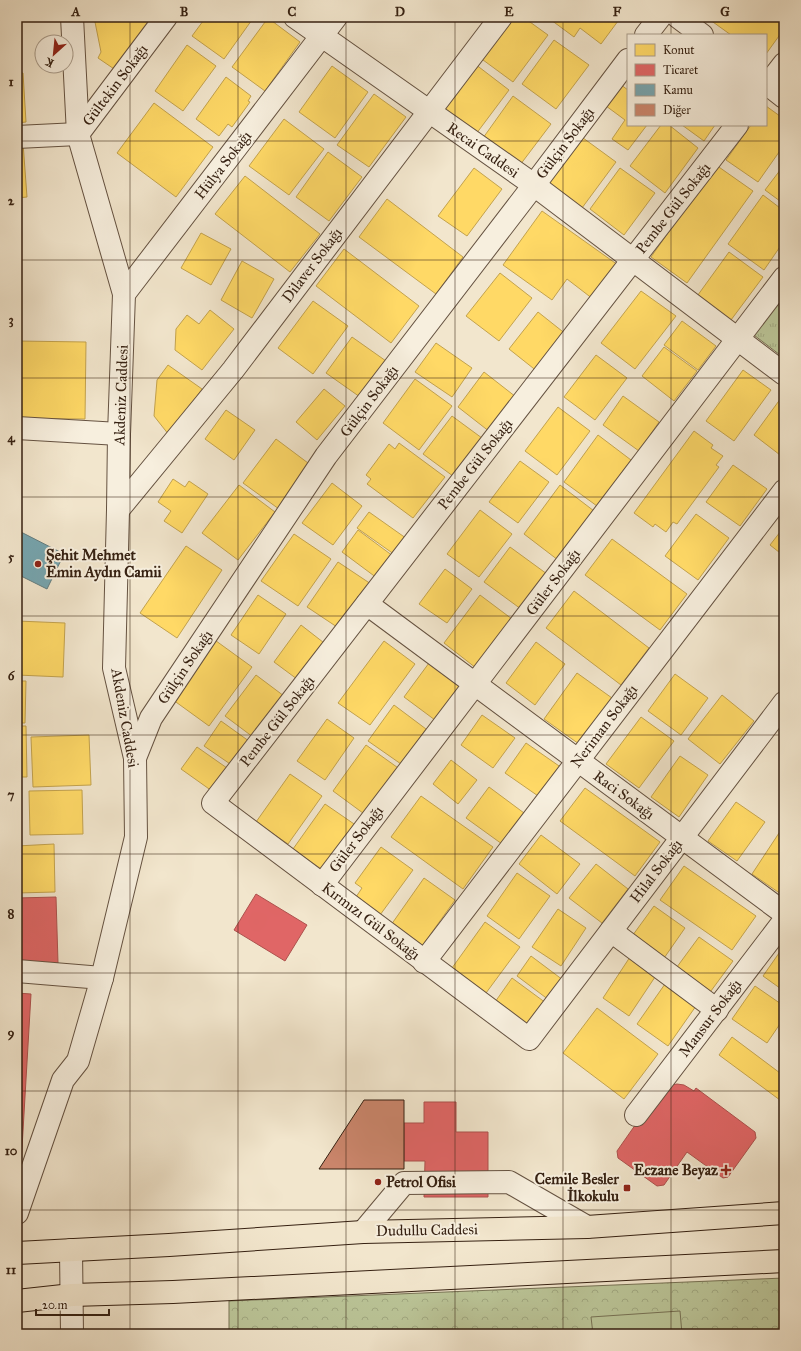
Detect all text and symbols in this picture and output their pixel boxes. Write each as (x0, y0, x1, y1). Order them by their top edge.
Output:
text: A (71, 4, 81, 20)
text: B (180, 4, 189, 20)
text: C (288, 4, 297, 20)
text: D (395, 4, 405, 20)
text: E (504, 4, 514, 20)
text: F (613, 4, 622, 20)
text: G (720, 4, 730, 20)
north arrow (34, 34, 74, 74)
legend (627, 34, 767, 126)
street label: Gültekin Sokağı (78, 41, 152, 129)
text: Konut (663, 43, 695, 57)
text: K (42, 54, 56, 70)
text: Ticaret (663, 63, 699, 77)
text: 1 (8, 74, 14, 90)
text: Kamu (663, 83, 694, 97)
street label: Gülçin Sokağı (532, 103, 598, 183)
text: Diğer (663, 103, 691, 118)
street label: Recai Caddesi (443, 118, 523, 182)
street label: Hülya Sokağı (191, 127, 255, 203)
street label: Pembe Gül Sokağı (632, 159, 714, 257)
text: 2 (8, 193, 15, 209)
street label: Dilaver Sokağı (278, 224, 346, 306)
text: 3 (8, 312, 14, 328)
street label: Akdeniz Caddesi (110, 344, 132, 447)
street label: Gülçin Sokağı (336, 361, 402, 441)
street label: Pembe Gül Sokağı (434, 415, 516, 513)
text: 4 (7, 430, 15, 446)
street label: Güler Sokağı (522, 545, 584, 619)
place label: Şehit Mehmet Emin Aydın Camii (46, 546, 163, 582)
text: 5 (8, 549, 15, 565)
marker: Şehit Mehmet Emin Aydın Camii (33, 559, 43, 569)
street label: Gülçin Sokağı (154, 627, 216, 707)
street label: Akdeniz Caddesi (107, 666, 143, 769)
text: 6 (8, 668, 16, 684)
street label: Pembe Gül Sokağı (236, 672, 318, 770)
street label: Neriman Sokağı (567, 681, 641, 771)
street label: Raci Sokağı (590, 767, 658, 823)
text: 7 (8, 787, 15, 803)
street label: Güler Sokağı (325, 802, 387, 876)
street label: Hilal Sokağı (626, 835, 686, 907)
street label: Kırmızı Gül Sokağı (318, 878, 424, 964)
text: 8 (8, 906, 15, 922)
street label: Mansur Sokağı (675, 975, 745, 1061)
text: 9 (8, 1025, 15, 1041)
text: 10 (5, 1143, 18, 1159)
place label: Eczane Beyaz (634, 1161, 718, 1180)
marker: Eczane Beyaz (721, 1165, 731, 1175)
place label: Cemile Besler İlkokulu (535, 1170, 619, 1205)
place label: Petrol Ofisi (386, 1173, 457, 1191)
marker: Petrol Ofisi (373, 1177, 383, 1187)
marker: Cemile Besler İlkokulu (622, 1183, 632, 1193)
street label: Dudullu Caddesi (376, 1220, 478, 1240)
text: 11 (6, 1262, 16, 1278)
scale bar (36, 1291, 109, 1317)
text: 20 m (42, 1298, 68, 1312)

